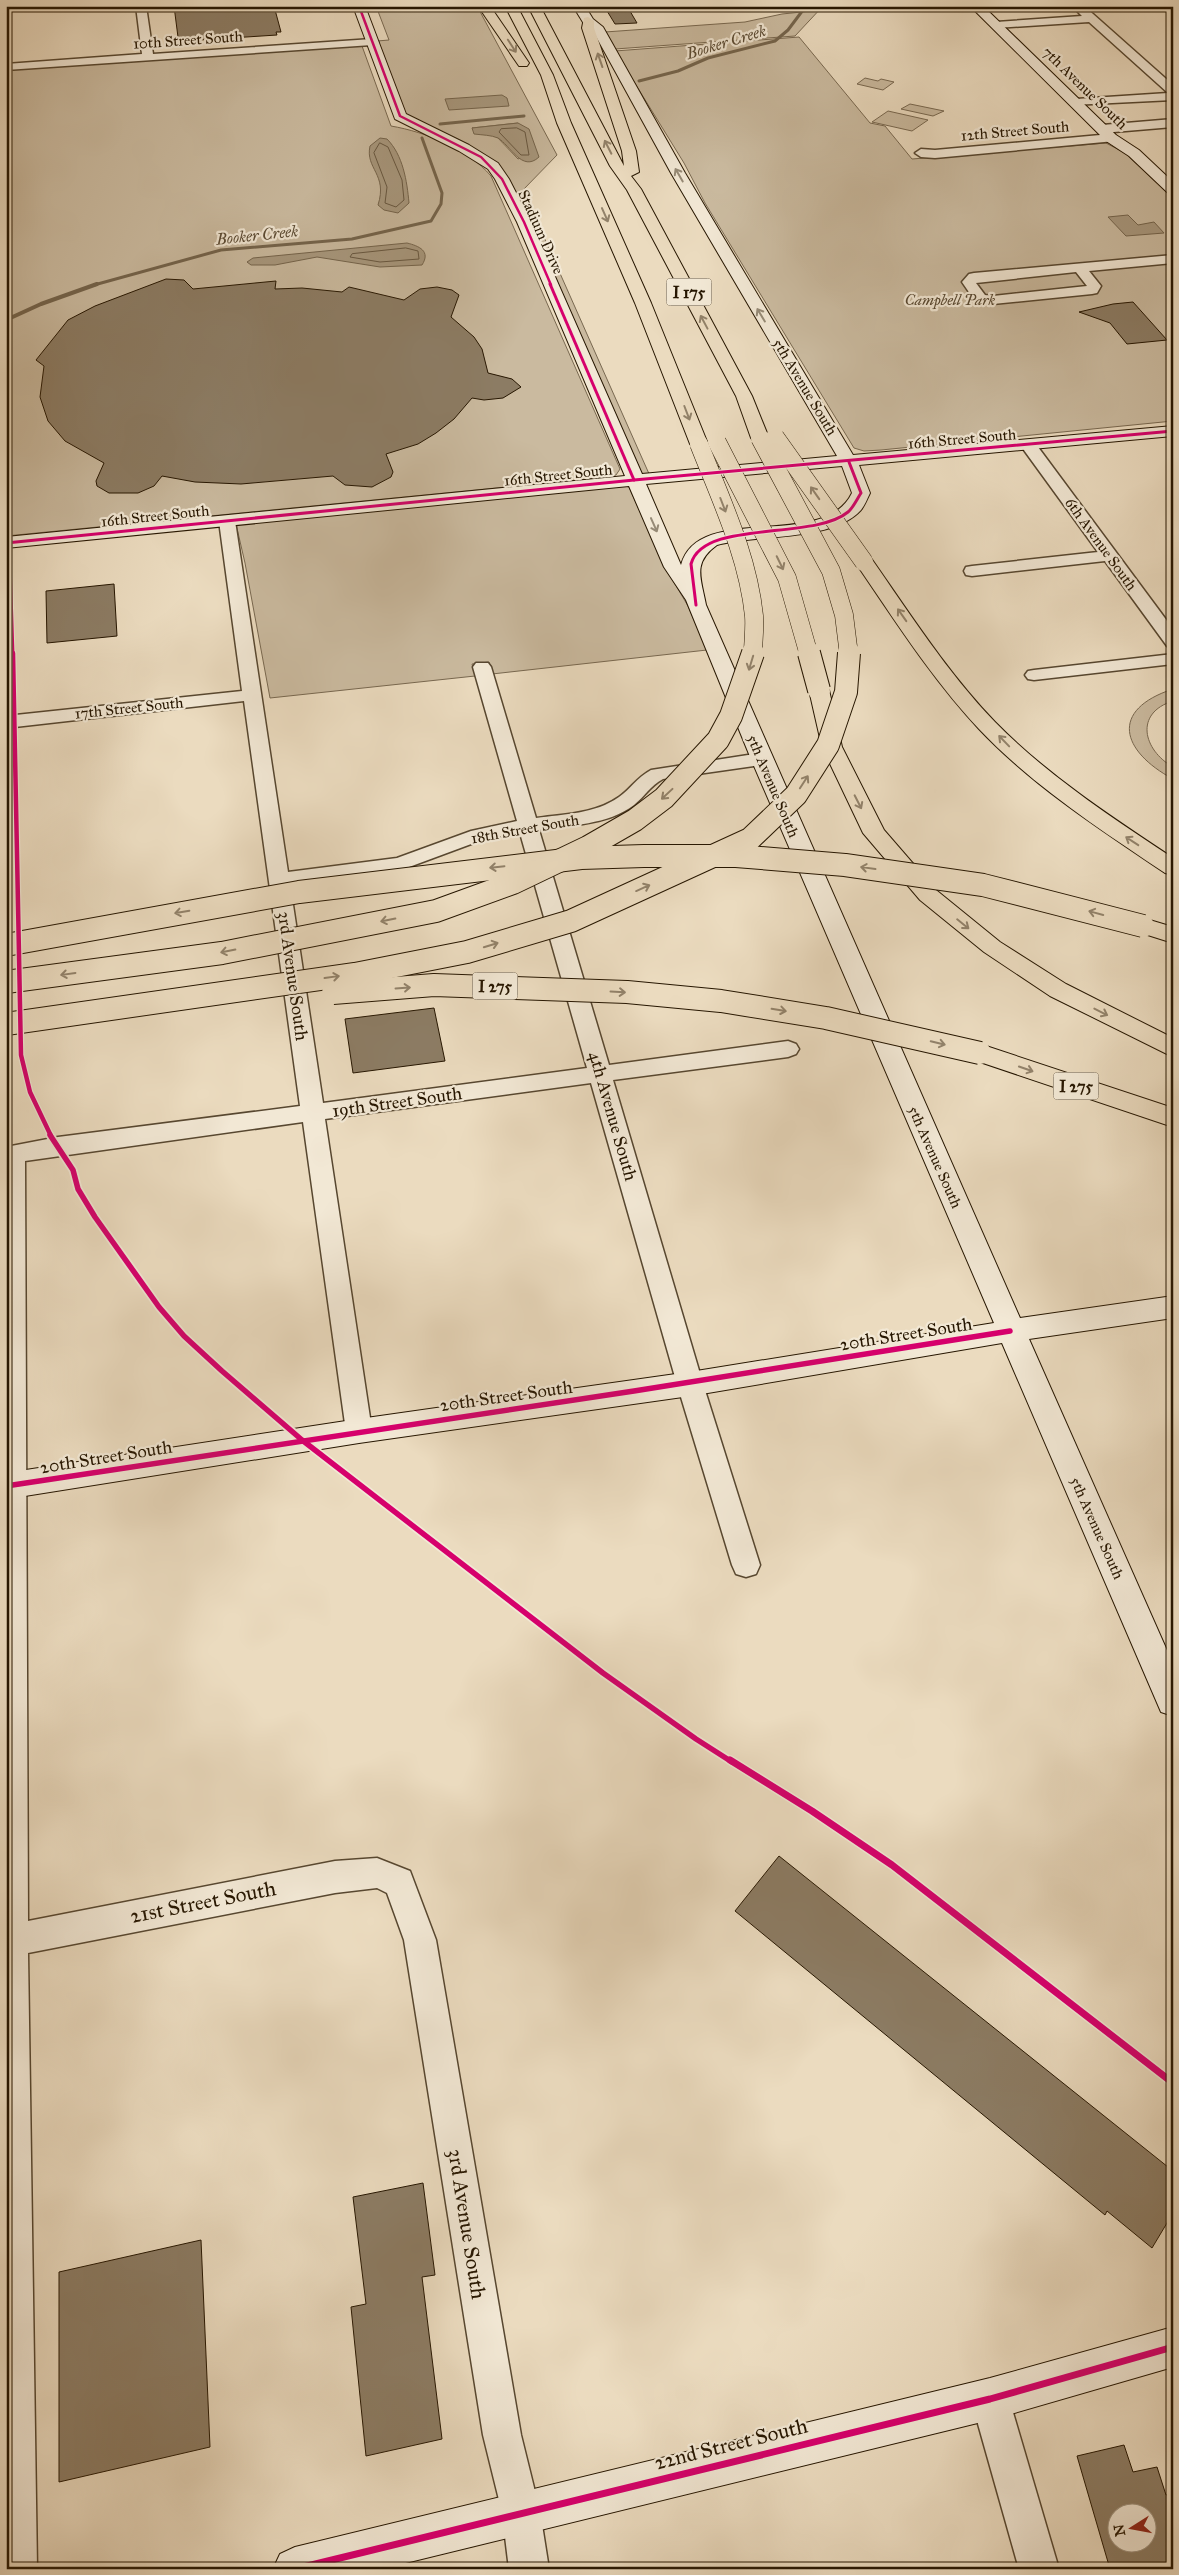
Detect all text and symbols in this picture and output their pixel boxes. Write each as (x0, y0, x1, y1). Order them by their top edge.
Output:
water label: Booker Creek (683, 21, 768, 63)
street label: 10th Street South (133, 27, 244, 53)
one-way arrow (507, 39, 517, 53)
street label: 7th Avenue South (1039, 43, 1132, 134)
one-way arrow (595, 53, 604, 69)
street label: 12th Street South (960, 117, 1071, 145)
one-way arrow (603, 140, 612, 155)
one-way arrow (673, 168, 683, 182)
street label: Stadium Drive (514, 187, 568, 277)
one-way arrow (600, 207, 610, 222)
water label: Booker Creek (214, 221, 299, 249)
road number: I 175 (666, 278, 712, 306)
park label: Campbell Park (905, 291, 995, 310)
one-way arrow (756, 308, 766, 322)
one-way arrow (699, 315, 708, 330)
street label: 5th Avenue South (769, 335, 841, 439)
one-way arrow (682, 405, 692, 420)
street label: 16th Street South (907, 425, 1018, 453)
street label: 16th Street South (503, 460, 614, 490)
one-way arrow (810, 487, 821, 501)
street label: 6th Avenue South (1061, 494, 1141, 595)
one-way arrow (719, 497, 728, 513)
street label: 16th Street South (100, 501, 211, 531)
one-way arrow (650, 517, 659, 532)
one-way arrow (775, 555, 785, 570)
one-way arrow (897, 608, 907, 622)
one-way arrow (745, 655, 755, 671)
street label: 17th Street South (74, 693, 185, 723)
street label: 5th Avenue South (743, 732, 803, 841)
one-way arrow (998, 735, 1010, 748)
one-way arrow (800, 775, 810, 789)
one-way arrow (661, 788, 674, 800)
one-way arrow (854, 794, 863, 809)
street label: 18th Street South (470, 811, 581, 847)
one-way arrow (1125, 836, 1139, 846)
one-way arrow (489, 862, 505, 872)
one-way arrow (860, 863, 876, 873)
one-way arrow (635, 883, 650, 893)
one-way arrow (174, 908, 190, 918)
one-way arrow (1088, 908, 1104, 917)
street label: 3rd Avenue South (273, 910, 313, 1042)
one-way arrow (380, 916, 396, 926)
one-way arrow (956, 918, 969, 929)
one-way arrow (482, 939, 498, 949)
one-way arrow (221, 947, 237, 957)
one-way arrow (60, 969, 76, 979)
one-way arrow (323, 972, 339, 982)
road number: I 275 (472, 972, 518, 999)
one-way arrow (395, 983, 411, 992)
one-way arrow (609, 987, 625, 996)
one-way arrow (771, 1006, 787, 1016)
one-way arrow (1093, 1008, 1108, 1017)
one-way arrow (930, 1039, 946, 1048)
street label: 4th Avenue South (584, 1049, 642, 1183)
one-way arrow (1018, 1065, 1033, 1074)
road number: I 275 (1054, 1072, 1098, 1100)
street label: 19th Street South (331, 1082, 463, 1122)
street label: 5th Avenue South (904, 1103, 966, 1212)
street label: 20th Street South (838, 1313, 974, 1355)
street label: 20th Street South (438, 1376, 574, 1416)
street label: 20th Street South (38, 1436, 174, 1478)
street label: 5th Avenue South (1066, 1474, 1128, 1583)
street label: 21st Street South (128, 1875, 278, 1929)
street label: 3rd Avenue South (442, 2147, 492, 2301)
street label: 22nd Street South (652, 2412, 811, 2476)
north arrow (1106, 2502, 1156, 2552)
text: N (1110, 2523, 1129, 2538)

